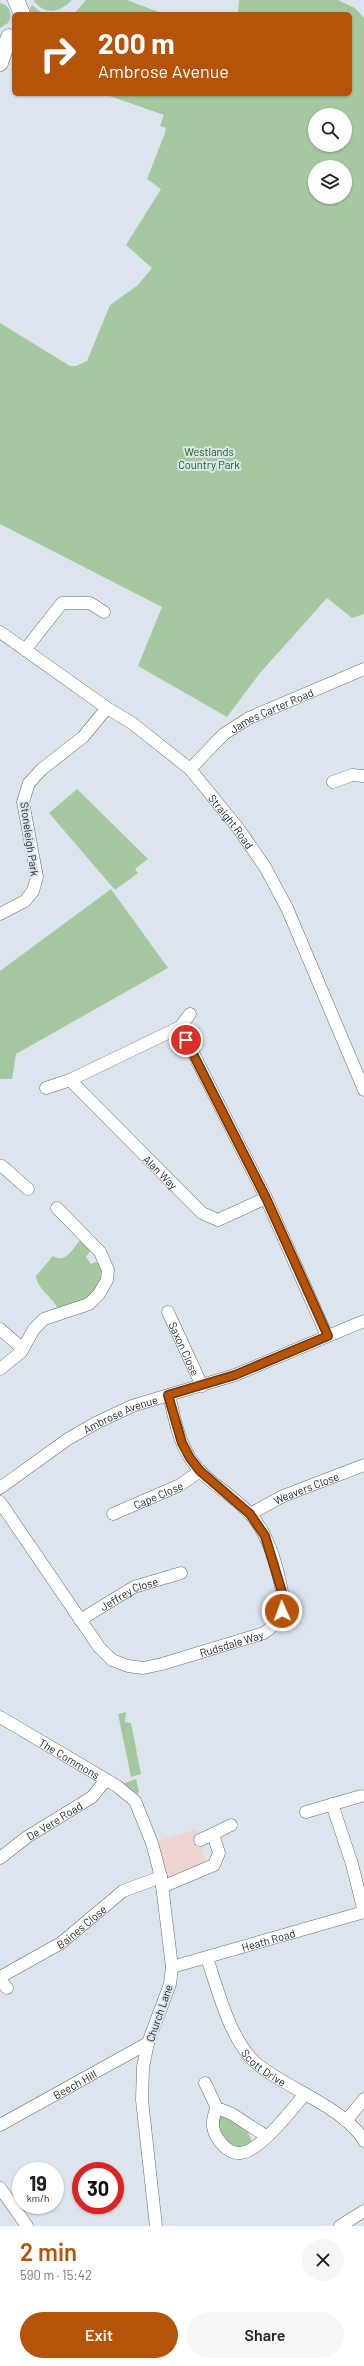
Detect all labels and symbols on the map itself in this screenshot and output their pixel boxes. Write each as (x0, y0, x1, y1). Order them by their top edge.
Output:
park label: Westlands Country Park (178, 445, 240, 471)
street label: James Carter Road (227, 685, 315, 735)
street label: Straight Road (206, 791, 257, 851)
street label: Stoneleigh Park (18, 801, 42, 877)
pin (169, 1023, 203, 1057)
street label: Alan Way (141, 1152, 181, 1191)
street label: Saxon Close (167, 1319, 203, 1377)
street label: Ambrose Avenue (81, 1392, 159, 1436)
street label: Weavers Close (271, 1469, 341, 1507)
street label: Cape Close (131, 1478, 185, 1511)
street label: Jeffrey Close (97, 1574, 159, 1613)
position arrow (261, 1590, 303, 1632)
street label: Rudsdale Way (198, 1627, 265, 1659)
street label: The Commons (37, 1735, 102, 1781)
street label: De Vere Road (24, 1798, 84, 1842)
street label: Baines Close (54, 1902, 109, 1951)
street label: Heath Road (240, 1926, 296, 1953)
street label: Church Lane (143, 1982, 175, 2043)
street label: Scott Drive (239, 2046, 289, 2088)
street label: Beech Hill (50, 2067, 98, 2101)
speed limit sign: 30 (72, 2162, 124, 2214)

